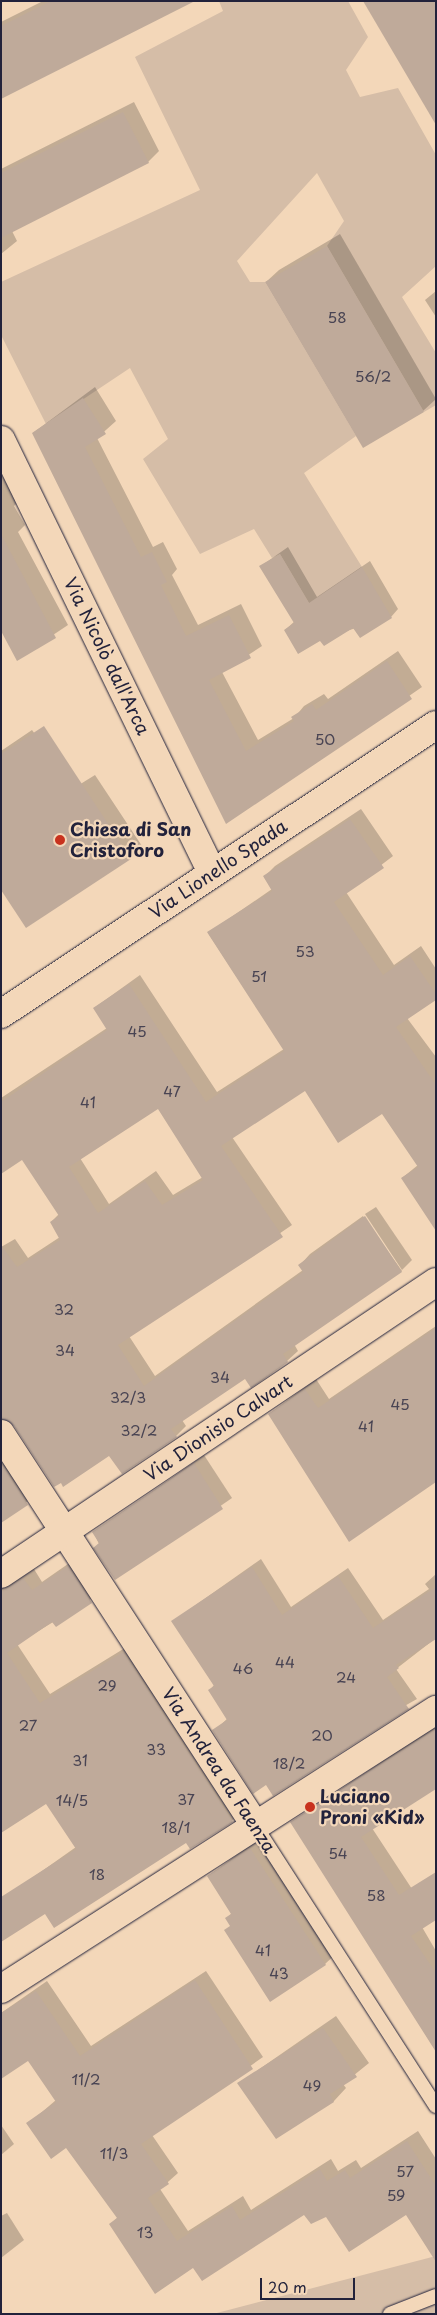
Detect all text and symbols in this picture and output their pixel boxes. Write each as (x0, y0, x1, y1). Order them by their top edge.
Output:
house number: 58 (327, 308, 347, 326)
house number: 56/2 (355, 367, 391, 385)
street label: Via Nicolò dall'Arca (60, 574, 154, 738)
house number: 50 (315, 730, 335, 748)
street label: Via Lionello Spada (145, 815, 291, 923)
place label: Chiesa di San Cristoforo (70, 819, 193, 862)
marker: Chiesa di San Cristoforo (54, 834, 66, 846)
house number: 53 (295, 942, 315, 960)
house number: 51 (251, 967, 267, 985)
house number: 45 (127, 1022, 147, 1040)
house number: 47 (163, 1082, 181, 1100)
house number: 41 (80, 1093, 96, 1111)
house number: 32 (54, 1300, 74, 1318)
house number: 34 (55, 1341, 75, 1359)
house number: 34 (210, 1368, 230, 1386)
street label: Via Dionisio Calvart (140, 1371, 296, 1485)
house number: 32/3 (110, 1388, 146, 1406)
house number: 45 (390, 1395, 410, 1413)
house number: 41 (358, 1417, 374, 1435)
house number: 32/2 (121, 1421, 157, 1439)
house number: 44 (275, 1653, 295, 1671)
house number: 46 (233, 1659, 253, 1677)
house number: 24 (336, 1668, 356, 1686)
house number: 29 (97, 1676, 117, 1694)
street label: Via Andrea da Faenza (157, 1683, 281, 1857)
house number: 27 (19, 1716, 37, 1734)
house number: 20 (311, 1726, 333, 1744)
house number: 33 (146, 1740, 166, 1758)
house number: 31 (72, 1751, 88, 1769)
house number: 18/2 (273, 1754, 305, 1772)
place label: Luciano Proni «Kid» (320, 1786, 425, 1828)
house number: 37 (177, 1790, 195, 1808)
house number: 14/5 (56, 1791, 88, 1809)
marker: Luciano Proni «Kid» (304, 1801, 316, 1813)
house number: 18/1 (162, 1818, 190, 1836)
house number: 54 (328, 1844, 348, 1862)
house number: 18 (89, 1865, 105, 1883)
house number: 58 (366, 1886, 386, 1904)
house number: 41 (255, 1941, 271, 1959)
house number: 43 (269, 1964, 289, 1982)
house number: 11/2 (71, 2070, 101, 2088)
house number: 49 (303, 2076, 321, 2094)
house number: 11/3 (100, 2144, 128, 2162)
house number: 57 (396, 2162, 414, 2180)
house number: 59 (387, 2186, 405, 2204)
house number: 13 (137, 2223, 153, 2241)
scale bar (262, 2268, 357, 2300)
text: 20 m (268, 2275, 307, 2298)

